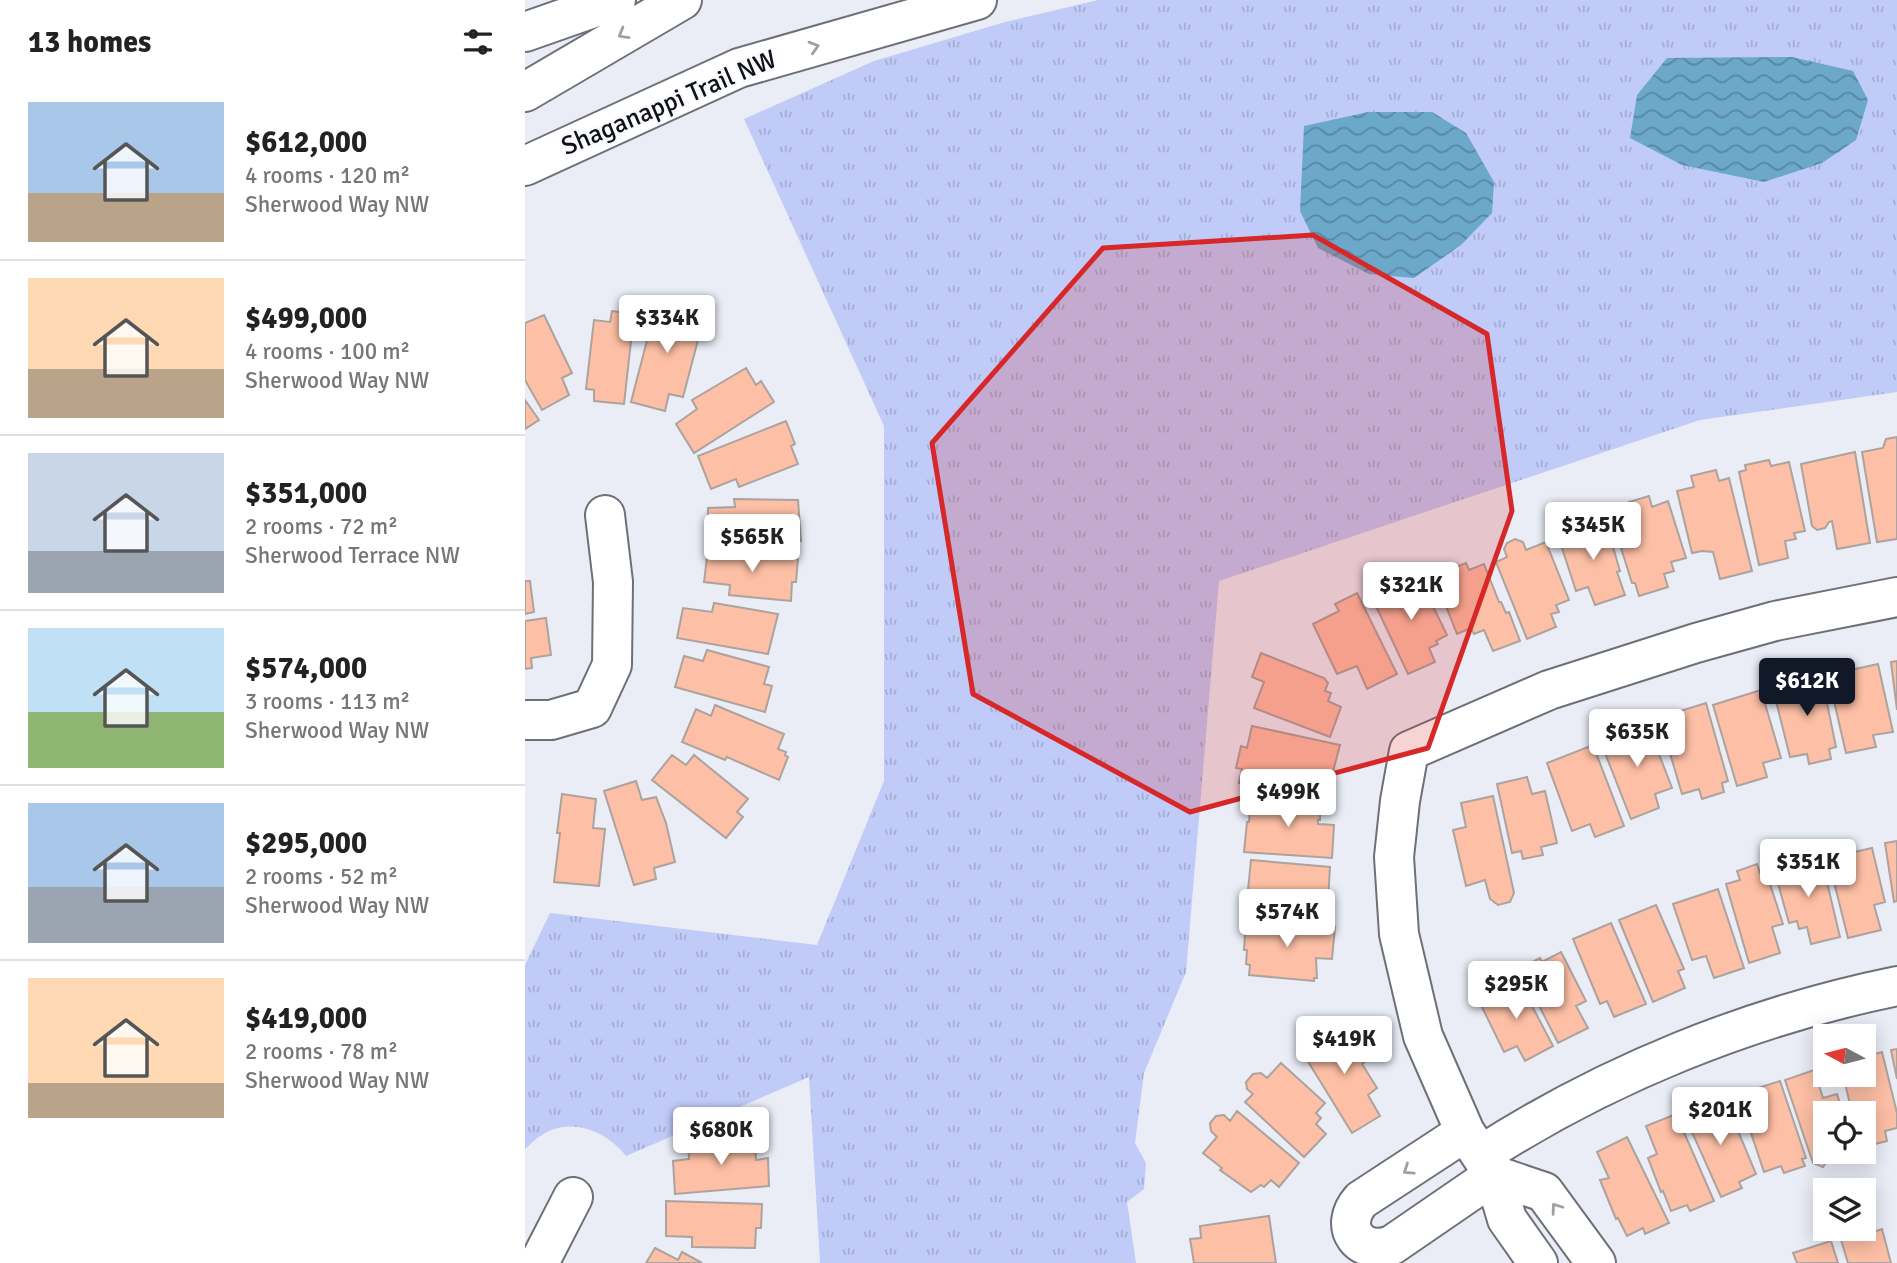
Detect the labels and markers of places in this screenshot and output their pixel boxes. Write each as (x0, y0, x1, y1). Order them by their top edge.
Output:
pin: $334K (618, 296, 716, 355)
pin: $345K (1544, 503, 1642, 562)
pin: $565K (703, 514, 801, 574)
pin: $321K (1362, 562, 1460, 622)
pin: $612K (1758, 658, 1856, 718)
pin: $635K (1588, 710, 1686, 769)
pin: $499K (1239, 770, 1337, 829)
pin: $351K (1759, 839, 1857, 899)
pin: $574K (1238, 890, 1336, 949)
pin: $295K (1467, 962, 1565, 1021)
pin: $419K (1295, 1016, 1393, 1076)
pin: $201K (1671, 1088, 1769, 1147)
pin: $680K (672, 1108, 770, 1167)

